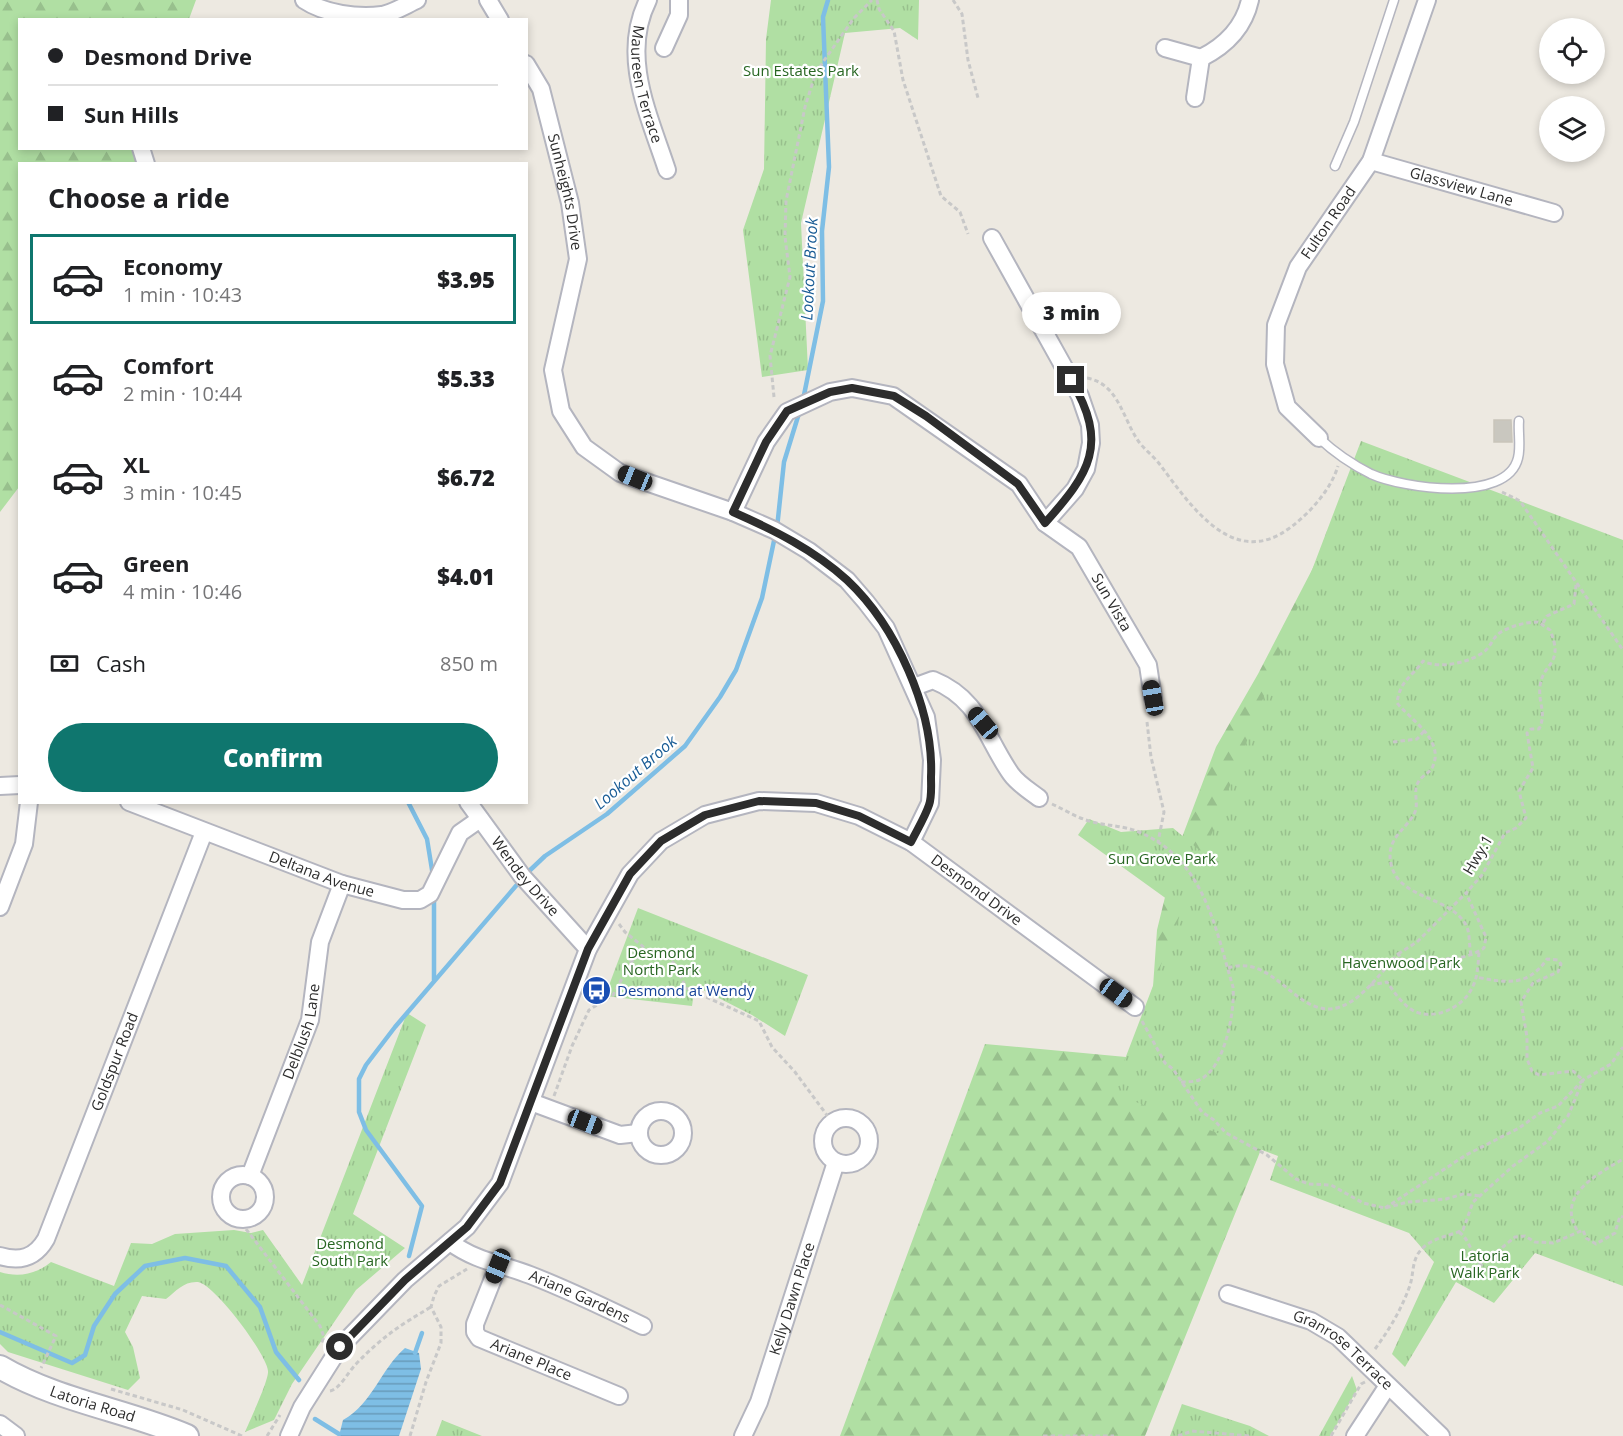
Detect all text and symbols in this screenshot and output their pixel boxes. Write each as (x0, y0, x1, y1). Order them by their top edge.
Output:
map controls (1539, 18, 1605, 162)
button: locate (1539, 18, 1605, 84)
street label: Maureen Terrace (627, 24, 668, 146)
text: Desmond Drive (84, 41, 252, 71)
park label: Sun Estates Park (743, 60, 859, 80)
button: layers (1539, 96, 1605, 162)
text: Sun Hills (84, 99, 179, 129)
street label: Sunheights Drive (544, 131, 588, 251)
street label: Glassview Lane (1408, 162, 1516, 210)
text: Choose a ride (48, 179, 230, 216)
street label: Fulton Road (1296, 182, 1360, 262)
water label: Lookout Brook (795, 216, 823, 321)
text: Economy (123, 251, 222, 281)
icon: car (51, 252, 105, 306)
text: $3.95 (437, 264, 495, 294)
text: 1 min · 10:43 (123, 281, 242, 308)
callout: 3 min (1022, 293, 1120, 335)
text: 3 min (1043, 299, 1100, 326)
text: Comfort (123, 350, 214, 380)
icon: car (51, 351, 105, 405)
text: $5.33 (437, 363, 495, 393)
route end (1057, 366, 1084, 393)
text: 2 min · 10:44 (123, 380, 242, 407)
text: XL (123, 449, 150, 479)
icon: car (51, 450, 105, 504)
text: $6.72 (437, 462, 495, 492)
car (615, 463, 655, 493)
text: 3 min · 10:45 (123, 479, 242, 506)
text: Green (123, 548, 189, 578)
icon: car (51, 549, 105, 603)
text: $4.01 (437, 561, 495, 591)
street label: Sun Vista (1087, 569, 1137, 635)
text: 4 min · 10:46 (123, 578, 242, 605)
icon: cash (48, 647, 81, 680)
text: Cash (96, 648, 146, 678)
text: 850 m (440, 650, 498, 677)
car (1141, 679, 1165, 717)
car (965, 703, 1001, 743)
button: Confirm (48, 723, 498, 792)
water label: Lookout Brook (589, 729, 682, 814)
street label: Hwy.1 (1458, 831, 1497, 878)
street label: Wendey Drive (487, 832, 564, 920)
street label: Deltana Avenue (266, 846, 377, 901)
park label: Sun Grove Park (1108, 848, 1216, 868)
street label: Desmond Drive (927, 849, 1026, 929)
park label: Desmond North Park (623, 942, 699, 979)
park label: Havenwood Park (1342, 952, 1460, 972)
bus stop icon: Desmond at Wendy (580, 975, 612, 1007)
car (1096, 975, 1136, 1011)
place label: Desmond at Wendy (617, 980, 755, 1000)
street label: Delblush Lane (277, 982, 324, 1082)
street label: Goldspur Road (86, 1009, 142, 1114)
car (565, 1107, 605, 1137)
park label: Desmond South Park (312, 1233, 388, 1270)
street label: Kelly Dawn Place (764, 1240, 819, 1357)
park label: Latoria Walk Park (1450, 1245, 1520, 1282)
car (483, 1246, 513, 1286)
street label: Ariane Gardens (526, 1265, 634, 1327)
street label: Granrose Terrace (1291, 1305, 1398, 1394)
route start (326, 1333, 353, 1360)
street label: Ariane Place (488, 1333, 575, 1384)
street label: Latoria Road (47, 1380, 138, 1426)

